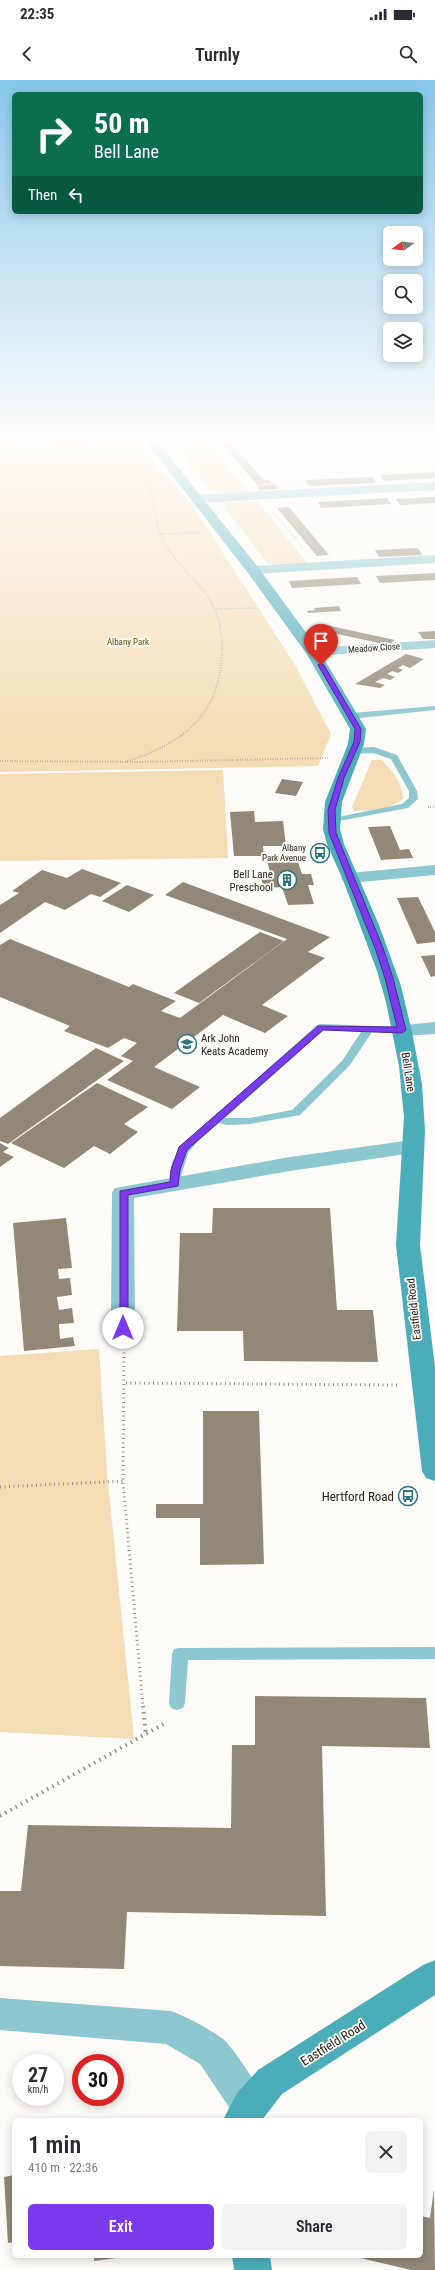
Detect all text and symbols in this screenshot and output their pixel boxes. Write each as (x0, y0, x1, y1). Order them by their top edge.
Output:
text: 22:35 (20, 5, 54, 23)
icon: back (16, 43, 38, 65)
icon: search (397, 43, 419, 65)
text: Turnly (195, 44, 240, 65)
text: 50 m (94, 107, 150, 140)
icon: right (28, 108, 80, 160)
text: Bell Lane (94, 141, 159, 162)
icon: left (65, 184, 87, 206)
text: Then (28, 186, 57, 204)
north arrow (383, 226, 423, 266)
map controls (383, 226, 423, 362)
button: search (383, 274, 423, 314)
button: layers (383, 322, 423, 362)
pin (304, 624, 338, 665)
icon: arrive (310, 630, 332, 652)
park label: Albany Park (107, 637, 149, 647)
street label: Meadow Close (348, 641, 400, 655)
bus stop icon: Albany Park Avenue (309, 842, 331, 864)
place label: Albany Park Avenue (262, 843, 306, 863)
place label: Bell Lane Preschool (230, 868, 273, 894)
building icon: Bell Lane Preschool (276, 869, 298, 891)
place label: Ark John Keats Academy (201, 1032, 269, 1058)
school or university icon: Ark John Keats Academy (176, 1033, 198, 1055)
street label: Bell Lane (398, 1051, 418, 1093)
street label: Eastfield Road (404, 1277, 424, 1341)
position arrow (102, 1307, 144, 1349)
bus stop icon: Hertford Road (397, 1485, 419, 1507)
place label: Hertford Road (322, 1489, 394, 1504)
street label: Eastfield Road (298, 2017, 368, 2069)
speed limit sign: 30 (72, 2054, 124, 2106)
text: 27 (28, 2063, 48, 2087)
text: km/h (28, 2084, 48, 2095)
text: 1 min (28, 2131, 81, 2159)
button: close (365, 2131, 407, 2173)
text: 410 m · 22:36 (28, 2160, 98, 2175)
button: Exit (28, 2204, 214, 2250)
button: Share (222, 2204, 407, 2250)

